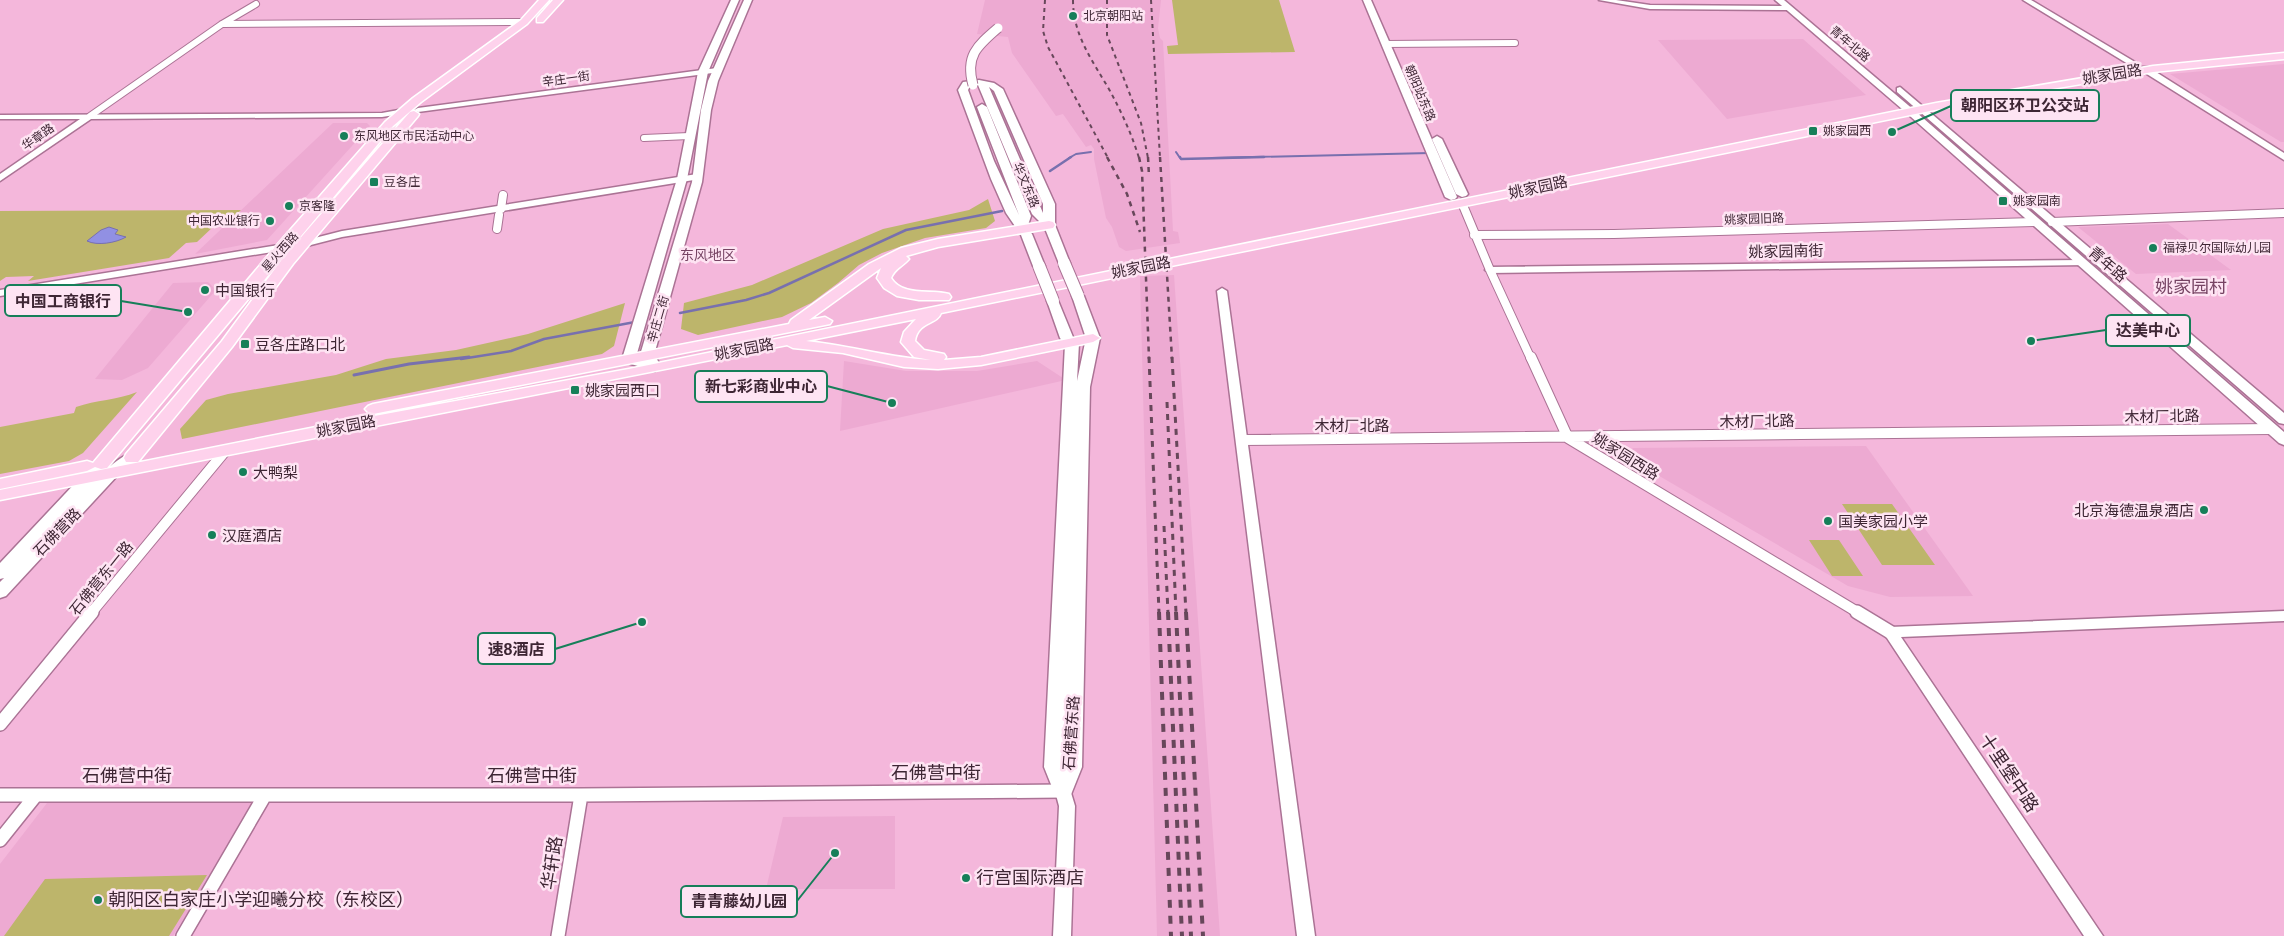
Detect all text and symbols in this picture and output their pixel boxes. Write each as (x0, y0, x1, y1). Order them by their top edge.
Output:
place label: 北京朝阳站 (1083, 9, 1143, 23)
marker: 北京朝阳站 (1067, 10, 1079, 22)
street label: 青年北路 (1827, 23, 1873, 65)
street label: 姚家园路 (2081, 61, 2143, 87)
street label: 朝阳站东路 (1402, 63, 1438, 123)
street label: 辛庄一街 (541, 69, 591, 89)
callout: 朝阳区环卫公交站 (1951, 90, 2099, 121)
text: 朝阳区环卫公交站 (1961, 96, 2089, 114)
street label: 华章路 (19, 121, 57, 153)
place label: 姚家园西 (1823, 124, 1871, 138)
marker: 姚家园西 (1807, 125, 1819, 137)
place label: 东风地区市民活动中心 (354, 129, 474, 143)
marker: 东风地区市民活动中心 (338, 130, 350, 142)
street label: 华文东路 (1010, 160, 1042, 210)
street label: 姚家园路 (1507, 172, 1569, 202)
place label: 豆各庄 (384, 175, 420, 189)
marker: 豆各庄 (368, 176, 380, 188)
place label: 姚家园南 (2013, 194, 2061, 208)
marker: 姚家园南 (1997, 195, 2009, 207)
place label: 京客隆 (299, 199, 335, 213)
marker: 京客隆 (283, 200, 295, 212)
street label: 姚家园旧路 (1724, 211, 1784, 227)
place label: 中国农业银行 (188, 214, 260, 228)
marker: 中国农业银行 (264, 215, 276, 227)
street label: 星火西路 (259, 229, 301, 275)
place label: 福禄贝尔国际幼儿园 (2163, 241, 2271, 255)
street label: 姚家园南街 (1748, 242, 1824, 260)
marker: 福禄贝尔国际幼儿园 (2147, 242, 2159, 254)
street label: 青年路 (2085, 243, 2131, 285)
district label: 东风地区 (680, 247, 736, 263)
street label: 姚家园路 (1110, 253, 1172, 281)
district label: 姚家园村 (2155, 277, 2227, 297)
place label: 中国银行 (215, 282, 275, 299)
marker: 中国银行 (199, 284, 211, 296)
callout: 中国工商银行 (5, 285, 121, 316)
text: 中国工商银行 (15, 293, 111, 310)
street label: 辛庄二街 (645, 294, 671, 344)
callout: 达美中心 (2106, 315, 2190, 346)
text: 达美中心 (2116, 322, 2180, 339)
street label: 姚家园路 (713, 335, 775, 363)
place label: 豆各庄路口北 (255, 336, 345, 353)
marker: 豆各庄路口北 (239, 338, 251, 350)
callout: 新七彩商业中心 (695, 371, 827, 402)
text: 新七彩商业中心 (705, 378, 817, 395)
place label: 姚家园西口 (585, 382, 660, 399)
marker: 姚家园西口 (569, 384, 581, 396)
street label: 木材厂北路 (2124, 407, 2200, 425)
street label: 姚家园路 (315, 412, 377, 440)
street label: 木材厂北路 (1719, 412, 1795, 430)
street label: 木材厂北路 (1314, 417, 1390, 434)
street label: 姚家园西路 (1590, 429, 1662, 483)
place label: 大鸭梨 (253, 464, 298, 481)
marker: 大鸭梨 (237, 466, 249, 478)
place label: 北京海德温泉酒店 (2074, 502, 2194, 519)
marker: 北京海德温泉酒店 (2198, 504, 2210, 516)
street label: 石佛营路 (30, 505, 84, 559)
place label: 国美家园小学 (1838, 513, 1928, 530)
marker: 国美家园小学 (1822, 515, 1834, 527)
place label: 汉庭酒店 (222, 527, 282, 544)
marker: 汉庭酒店 (206, 529, 218, 541)
street label: 石佛营东一路 (66, 538, 136, 618)
callout: 速8酒店 (478, 633, 555, 664)
text: 速8酒店 (488, 641, 544, 658)
street label: 石佛营东路 (1060, 695, 1082, 771)
street label: 十里堡中路 (1976, 730, 2042, 816)
street label: 石佛营中街 (891, 763, 981, 783)
street label: 石佛营中街 (82, 766, 172, 786)
street label: 石佛营中街 (487, 766, 577, 786)
street label: 华轩路 (538, 835, 566, 891)
place label: 行宫国际酒店 (976, 868, 1084, 888)
marker: 行宫国际酒店 (960, 872, 972, 884)
callout: 青青藤幼儿园 (681, 886, 797, 917)
place label: 朝阳区白家庄小学迎曦分校（东校区） (108, 890, 414, 910)
text: 青青藤幼儿园 (691, 892, 787, 910)
marker: 朝阳区白家庄小学迎曦分校（东校区） (92, 894, 104, 906)

